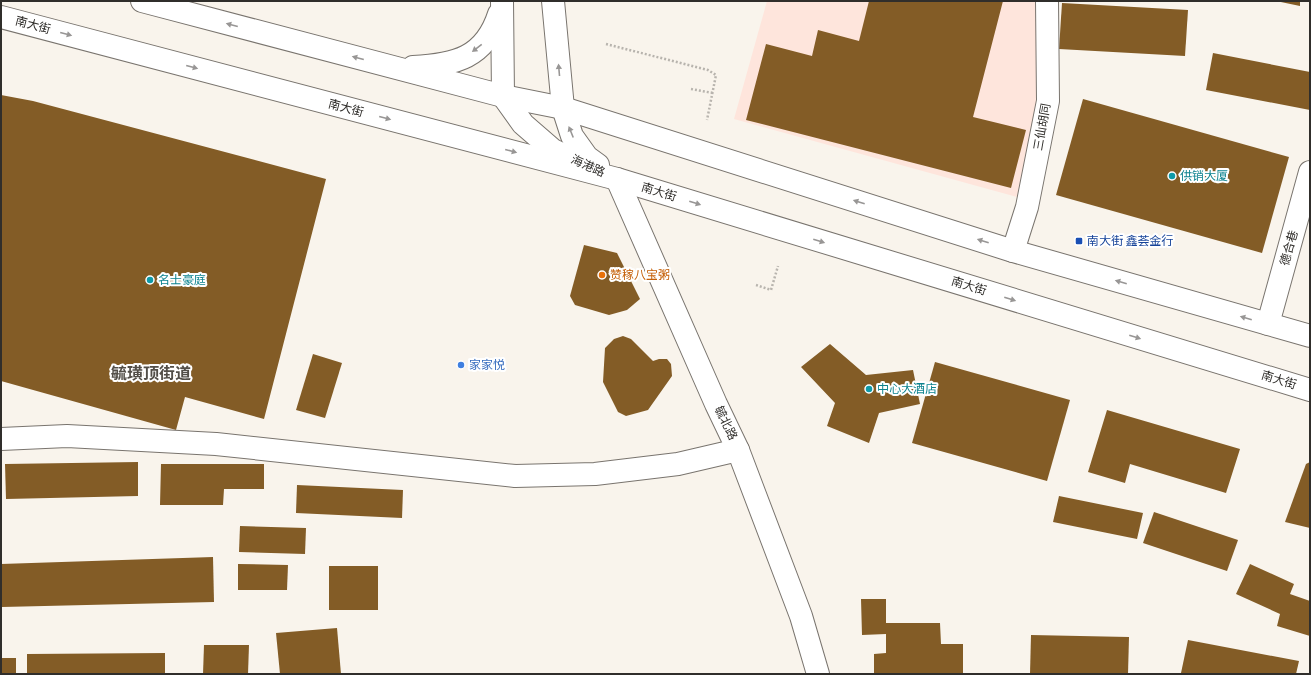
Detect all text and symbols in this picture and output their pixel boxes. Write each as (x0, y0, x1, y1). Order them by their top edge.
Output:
street label: 南大街 (14, 13, 52, 36)
one-way arrow (226, 21, 238, 27)
one-way arrow (60, 31, 72, 37)
one-way arrow (472, 44, 483, 53)
one-way arrow (352, 54, 364, 60)
one-way arrow (186, 64, 198, 70)
one-way arrow (556, 64, 563, 76)
street label: 南大街 (327, 96, 365, 119)
street label: 三仙胡同 (1030, 102, 1053, 152)
one-way arrow (379, 115, 391, 121)
one-way arrow (568, 127, 574, 138)
one-way arrow (505, 148, 517, 154)
street label: 海港路 (569, 151, 608, 180)
place label: 供销大厦 (1180, 168, 1228, 183)
marker: 供销大厦 (1167, 171, 1177, 181)
street label: 南大街 (640, 179, 679, 204)
one-way arrow (852, 199, 864, 205)
one-way arrow (689, 200, 701, 206)
street label: 德合巷 (1276, 228, 1301, 267)
place label: 南大街 鑫荟金行 (1087, 233, 1174, 248)
marker: 南大街 鑫荟金行 (1074, 236, 1084, 246)
one-way arrow (813, 238, 825, 244)
one-way arrow (976, 238, 988, 244)
place label: 赞稼八宝粥 (610, 267, 670, 282)
marker: 赞稼八宝粥 (597, 270, 607, 280)
place label: 名士豪庭 (158, 272, 206, 287)
street label: 南大街 (950, 273, 989, 298)
marker: 名士豪庭 (145, 275, 155, 285)
one-way arrow (1114, 279, 1126, 285)
one-way arrow (1005, 296, 1017, 302)
one-way arrow (1239, 314, 1252, 320)
one-way arrow (1129, 334, 1141, 340)
place label: 家家悦 (469, 357, 505, 372)
marker: 家家悦 (456, 360, 466, 370)
district label: 毓璜顶街道 (111, 363, 191, 383)
street label: 南大街 (1260, 367, 1299, 392)
place label: 中心大酒店 (877, 381, 937, 396)
marker: 中心大酒店 (864, 384, 874, 394)
street label: 毓北路 (712, 403, 741, 442)

